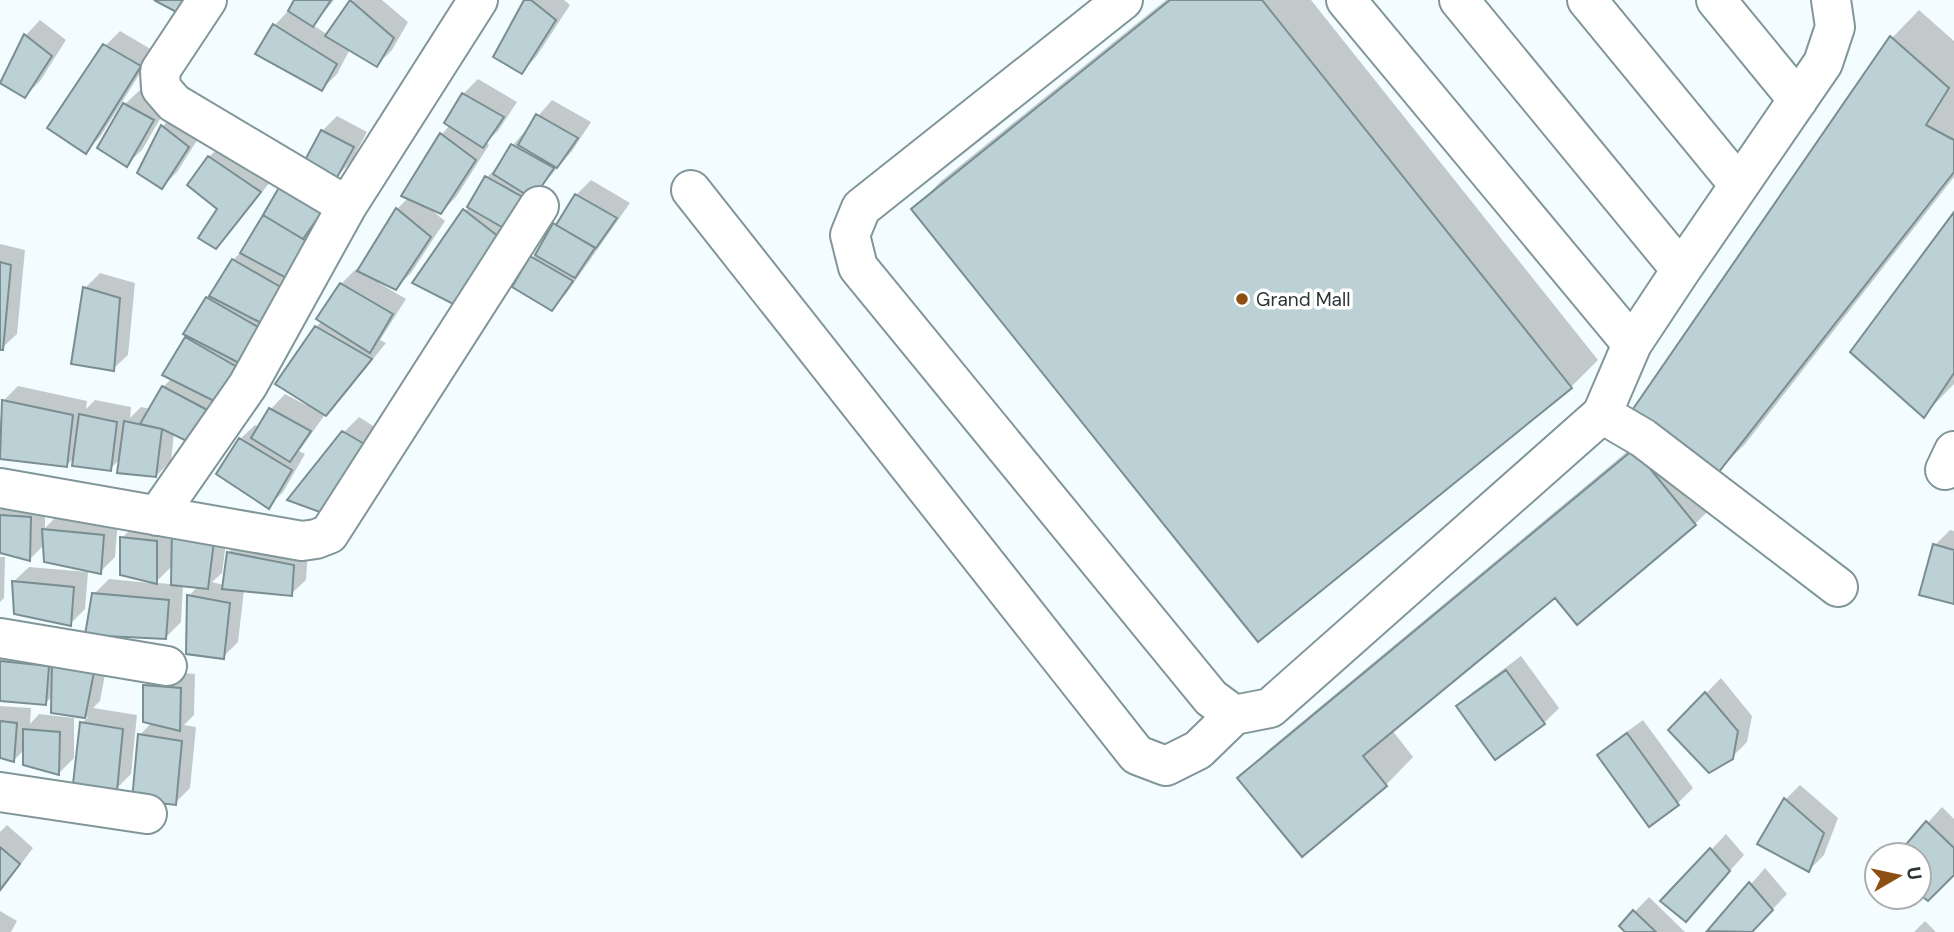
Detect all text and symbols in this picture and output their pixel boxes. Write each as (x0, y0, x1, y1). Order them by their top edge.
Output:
place label: Grand Mall (1256, 287, 1350, 312)
marker: Grand Mall (1234, 291, 1250, 307)
north arrow (1863, 841, 1933, 911)
text: U (1901, 865, 1928, 882)

